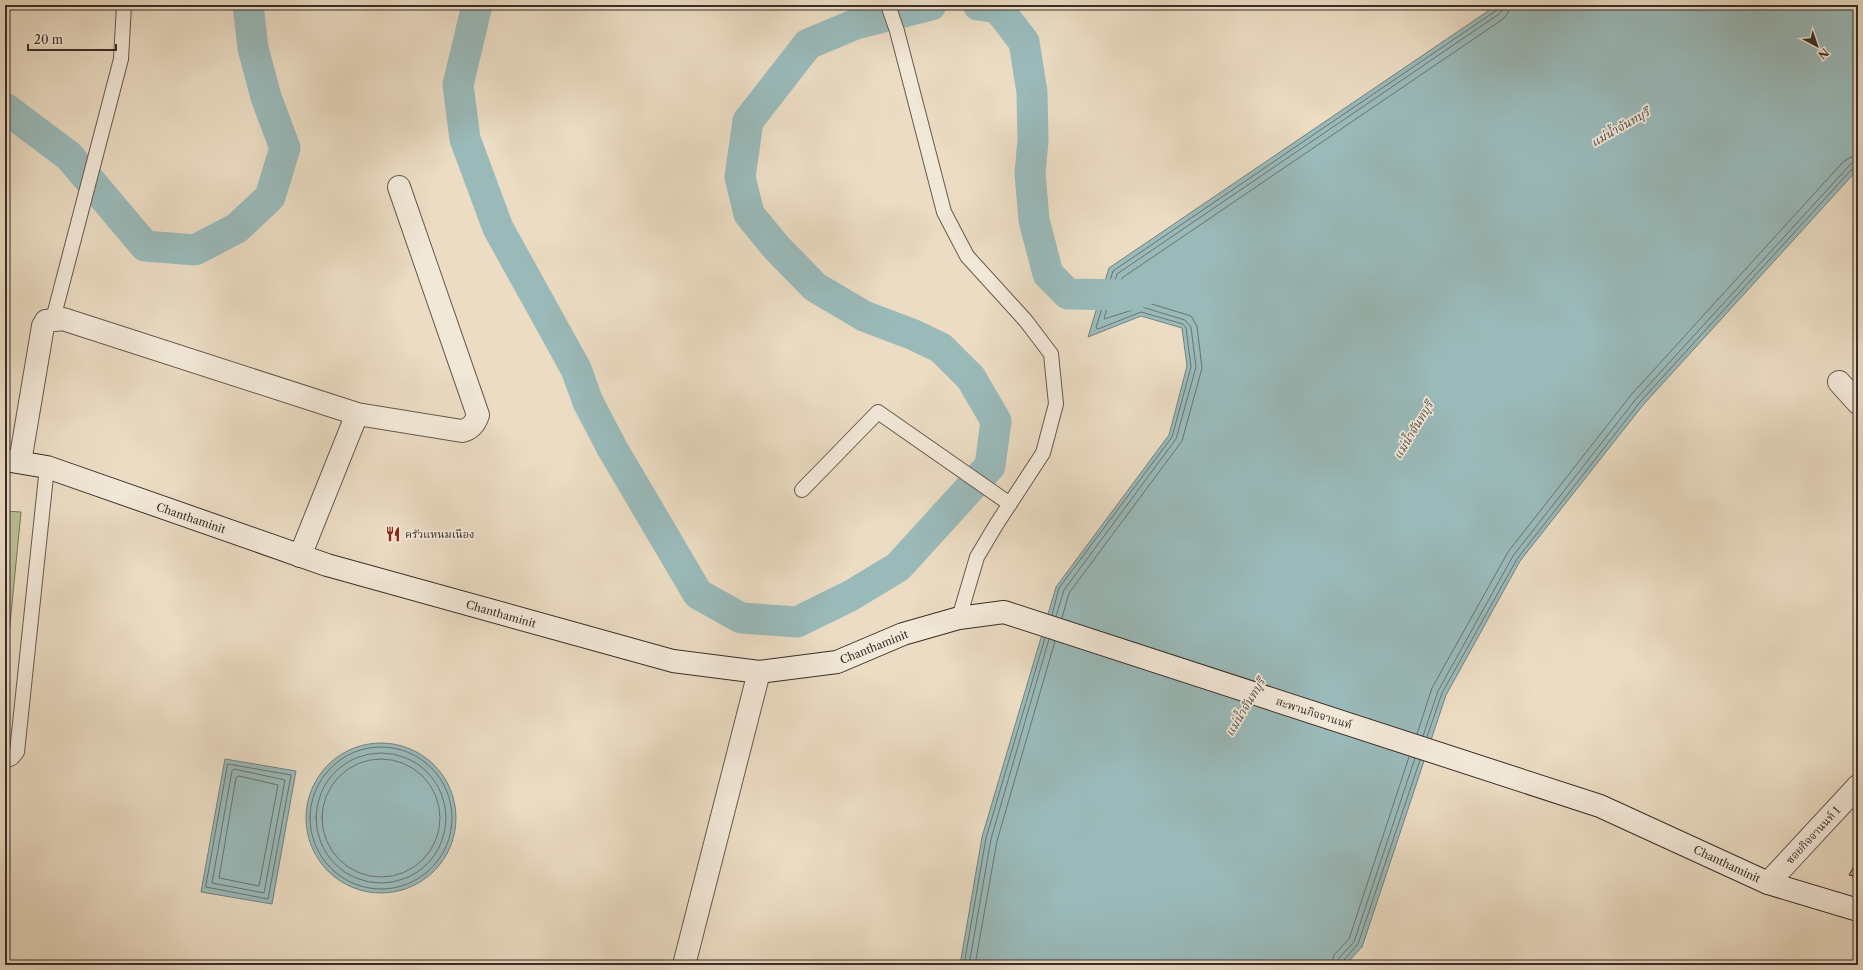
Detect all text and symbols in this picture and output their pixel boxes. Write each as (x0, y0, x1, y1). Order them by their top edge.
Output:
scale bar (28, 26, 116, 52)
north arrow (1797, 26, 1837, 66)
text: 20 m (34, 32, 63, 47)
text: N (1815, 45, 1832, 62)
water label: แม่น้ำจันทบุรี (1588, 102, 1655, 151)
water label: แม่น้ำจันทบุรี (1389, 395, 1438, 462)
street label: Chanthaminit (155, 500, 228, 536)
restaurant icon: ครัวแหนมเนือง (384, 525, 402, 543)
place label: ครัวแหนมเนือง (405, 527, 475, 541)
street label: Chanthaminit (464, 597, 538, 631)
street label: Chanthaminit (838, 627, 910, 667)
water label: แม่น้ำจันทบุรี (1221, 672, 1270, 739)
street label: สะพานกิจจานนท์ (1274, 694, 1354, 732)
street label: ซอยกิจจานนท์ 1 (1783, 803, 1843, 867)
street label: Chanthaminit (1691, 842, 1763, 886)

